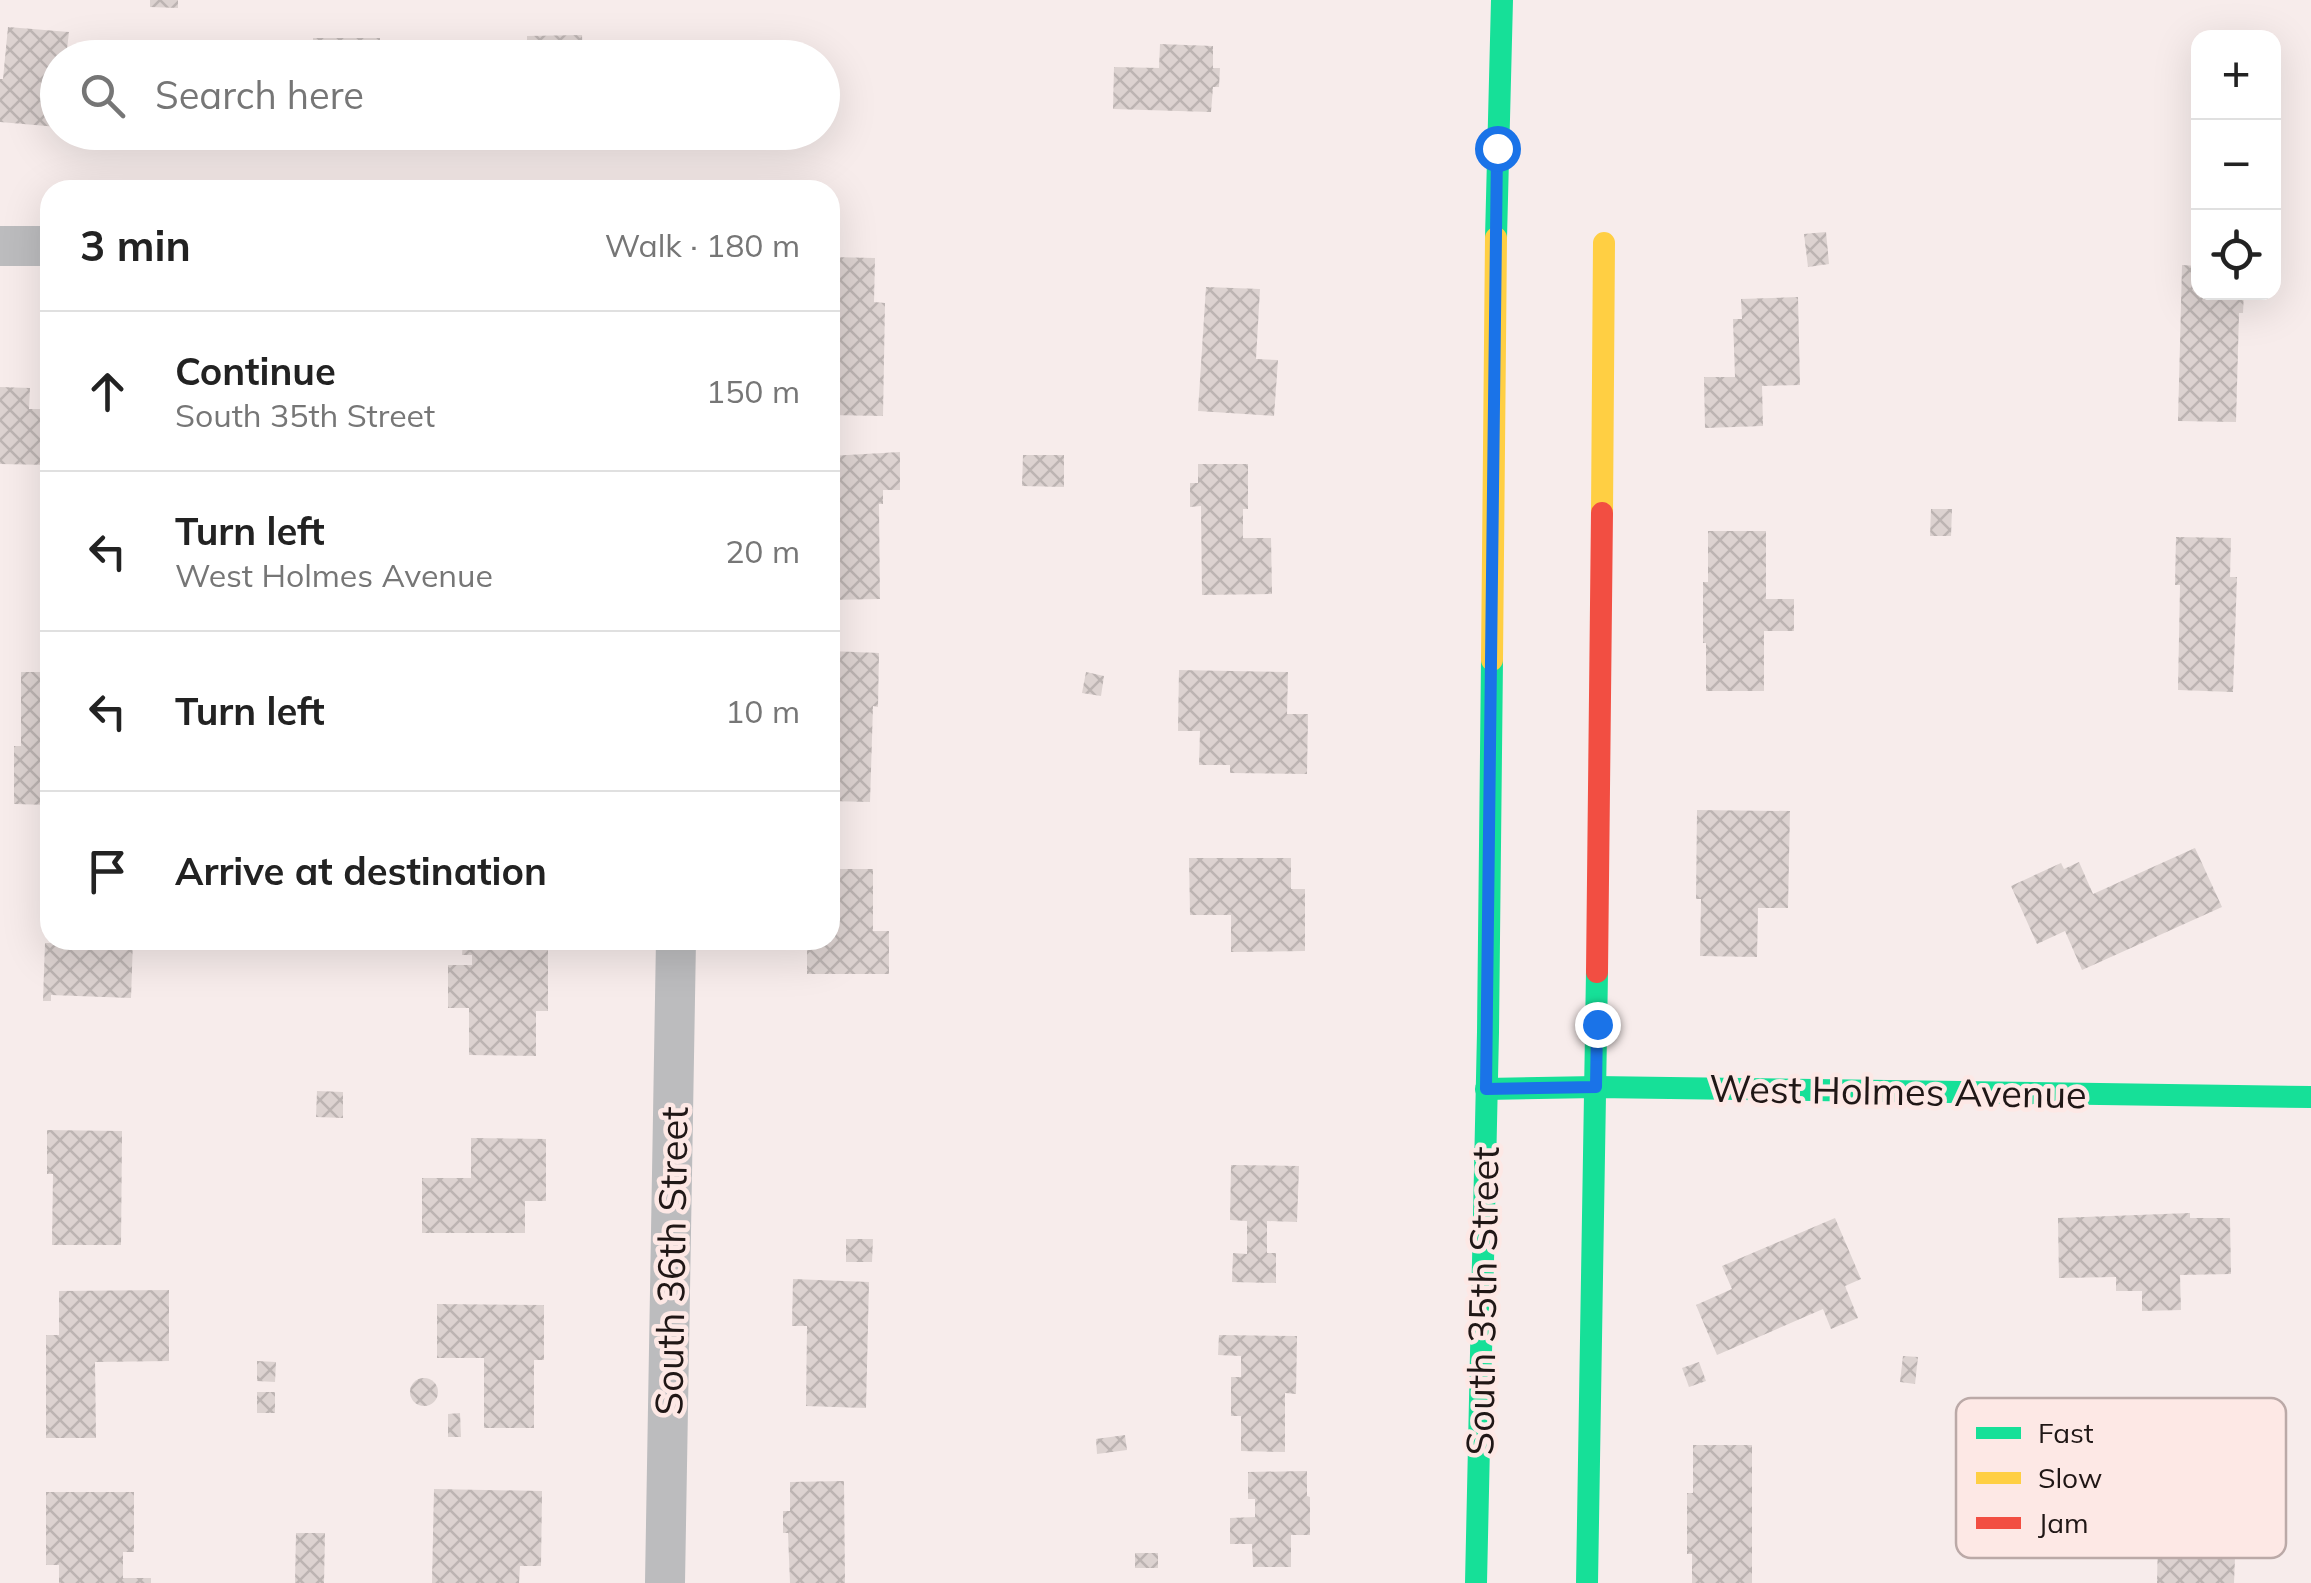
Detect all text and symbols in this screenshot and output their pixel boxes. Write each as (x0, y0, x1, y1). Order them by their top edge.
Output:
map controls (2191, 30, 2281, 300)
button: + (2191, 30, 2281, 120)
search box (40, 40, 840, 150)
icon: search (75, 68, 130, 123)
text: Search here (155, 71, 364, 119)
button: − (2191, 120, 2281, 210)
route start (1475, 126, 1521, 172)
button: locate (2191, 210, 2281, 300)
text: 3 min (80, 219, 191, 272)
text: Walk · 180 m (605, 225, 800, 265)
text: Continue (175, 347, 336, 395)
icon: ahead (80, 364, 135, 419)
text: 150 m (706, 371, 800, 411)
text: South 35th Street (175, 395, 435, 435)
text: Turn left (175, 507, 325, 555)
icon: left (80, 524, 135, 579)
text: 20 m (725, 531, 800, 571)
text: West Holmes Avenue (175, 555, 493, 595)
icon: left (80, 684, 135, 739)
text: Turn left (175, 687, 325, 735)
text: 10 m (725, 691, 800, 731)
icon: arrive (80, 844, 135, 899)
text: Arrive at destination (175, 847, 547, 895)
route end (1575, 1002, 1621, 1048)
street label: West Holmes Avenue (1709, 1064, 2087, 1118)
street label: South 36th Street (644, 1106, 698, 1416)
street label: South 35th Street (1455, 1146, 1509, 1456)
legend (1956, 1398, 2286, 1558)
text: Fast (2038, 1415, 2094, 1450)
text: Slow (2038, 1460, 2102, 1495)
text: Jam (2038, 1505, 2089, 1540)

